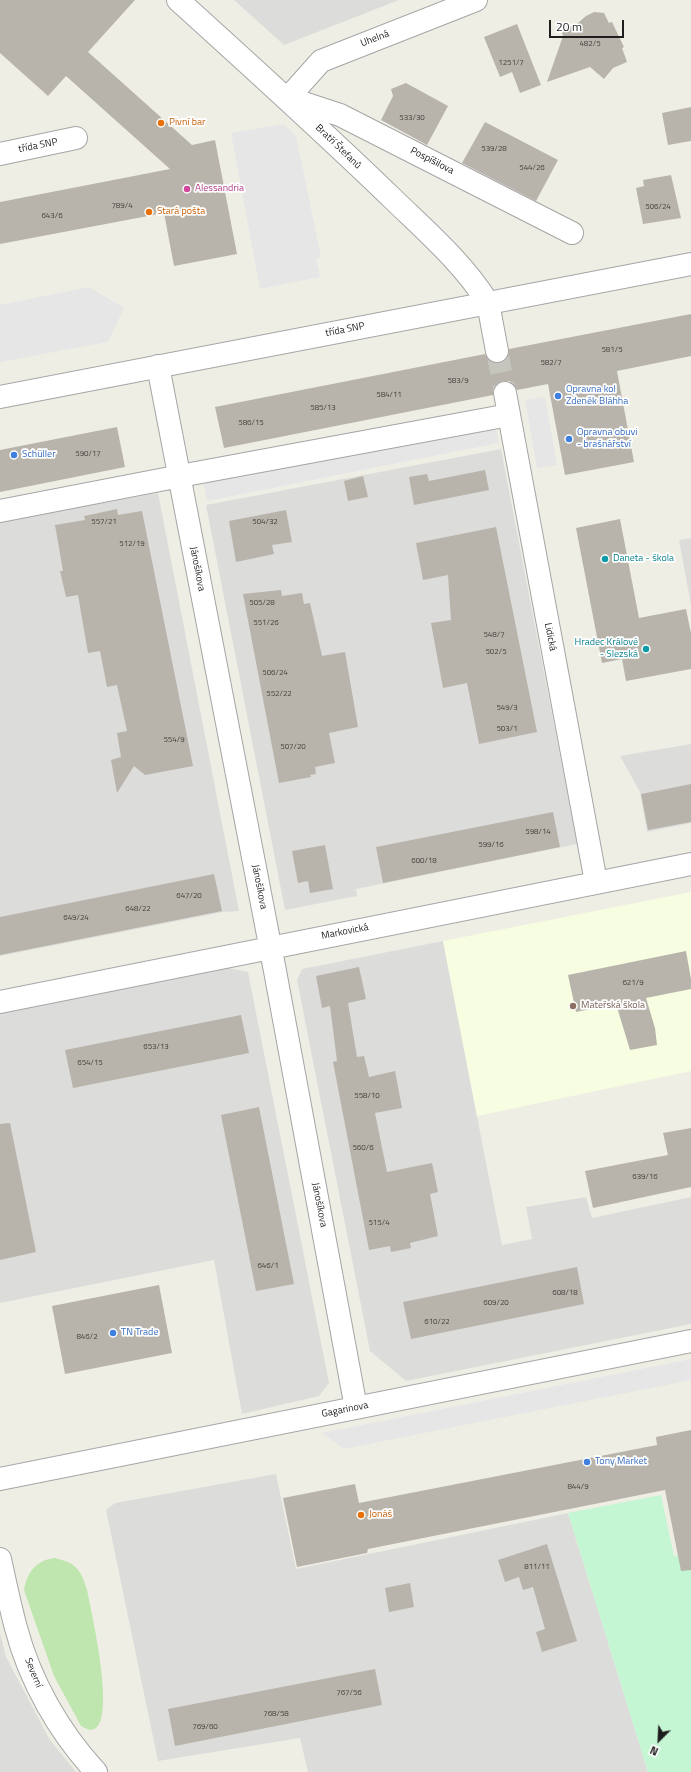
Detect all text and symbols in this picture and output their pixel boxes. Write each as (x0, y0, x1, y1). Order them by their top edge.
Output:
scale bar (551, 12, 626, 38)
text: 20 m (556, 17, 582, 36)
street label: Uhelná (359, 28, 391, 50)
house number: 482/5 (579, 39, 601, 49)
house number: 1251/7 (498, 58, 524, 68)
house number: 533/30 (399, 113, 425, 123)
place label: Pivní bar (169, 117, 205, 129)
marker: Pivní bar (156, 118, 166, 128)
street label: Bratří Štefanů (313, 122, 363, 172)
street label: třída SNP (17, 136, 59, 156)
house number: 539/28 (481, 144, 507, 154)
street label: Pospíšilova (408, 145, 456, 177)
house number: 544/26 (519, 163, 545, 173)
place label: Alessandria (195, 183, 244, 195)
marker: Alessandria (182, 184, 192, 194)
house number: 789/4 (111, 201, 133, 211)
house number: 506/24 (645, 202, 671, 212)
place label: Stará pošta (157, 206, 205, 218)
marker: Stará pošta (144, 207, 154, 217)
house number: 643/6 (41, 211, 63, 221)
street label: třída SNP (324, 320, 366, 340)
house number: 581/5 (601, 345, 623, 355)
house number: 582/7 (540, 358, 562, 368)
house number: 583/9 (447, 376, 469, 386)
place label: Opravna kol Zdeněk Bláhha (566, 384, 628, 408)
house number: 584/11 (376, 390, 402, 400)
marker: Opravna kol Zdeněk Bláhha (553, 391, 563, 401)
house number: 585/13 (310, 403, 336, 413)
house number: 586/15 (238, 418, 264, 428)
place label: Opravna obuvi - brašnářství (577, 427, 638, 450)
marker: Opravna obuvi - brašnářství (564, 434, 574, 444)
place label: Schüller (22, 449, 56, 461)
house number: 590/17 (75, 449, 101, 459)
marker: Schüller (9, 450, 19, 460)
house number: 557/21 (91, 517, 117, 527)
house number: 504/32 (252, 517, 278, 527)
house number: 512/19 (119, 539, 145, 549)
street label: Jánošíkova (187, 546, 207, 592)
place label: Daneta - škola (613, 553, 674, 565)
marker: Daneta - škola (600, 554, 610, 564)
house number: 505/28 (249, 598, 275, 608)
house number: 551/26 (253, 618, 279, 628)
street label: Lidická (541, 622, 559, 652)
house number: 548/7 (483, 630, 505, 640)
place label: Hradec Králové - Slezská (574, 637, 638, 660)
marker: Hradec Králové - Slezská (641, 644, 651, 654)
house number: 502/5 (485, 647, 507, 657)
house number: 506/24 (262, 668, 288, 678)
house number: 552/22 (266, 689, 292, 699)
house number: 549/3 (496, 703, 518, 713)
house number: 503/1 (496, 724, 518, 734)
house number: 554/9 (163, 735, 185, 745)
house number: 507/20 (280, 742, 306, 752)
house number: 598/14 (525, 827, 551, 837)
house number: 599/16 (478, 840, 504, 850)
house number: 600/18 (411, 856, 437, 866)
street label: Jánošíkova (249, 864, 269, 910)
house number: 647/20 (176, 891, 202, 901)
house number: 648/22 (125, 904, 151, 914)
house number: 649/24 (63, 913, 89, 923)
street label: Markovická (320, 922, 370, 942)
house number: 621/9 (622, 978, 644, 988)
place label: Mateřská škola (581, 1000, 645, 1012)
marker: Mateřská škola (568, 1001, 578, 1011)
house number: 653/13 (143, 1042, 169, 1052)
house number: 654/15 (77, 1058, 103, 1068)
house number: 558/10 (354, 1091, 380, 1101)
house number: 560/6 (352, 1143, 374, 1153)
house number: 639/16 (632, 1172, 658, 1182)
street label: Jánošíkova (309, 1182, 329, 1228)
house number: 515/4 (368, 1218, 390, 1228)
house number: 646/1 (257, 1261, 279, 1271)
house number: 608/18 (552, 1288, 578, 1298)
house number: 609/20 (483, 1298, 509, 1308)
house number: 610/22 (424, 1317, 450, 1327)
place label: TN Trade (121, 1327, 158, 1339)
marker: TN Trade (108, 1328, 118, 1338)
house number: 846/2 (76, 1332, 98, 1342)
street label: Gagarinova (321, 1400, 369, 1420)
place label: Tony Market (595, 1456, 647, 1468)
marker: Tony Market (582, 1457, 592, 1467)
house number: 844/9 (567, 1482, 589, 1492)
place label: Jonáš (369, 1509, 392, 1521)
marker: Jonáš (356, 1510, 366, 1520)
house number: 811/11 (524, 1562, 550, 1572)
street label: Severní (22, 1656, 44, 1690)
house number: 767/56 (336, 1688, 362, 1698)
house number: 768/58 (263, 1709, 289, 1719)
north arrow (639, 1720, 679, 1760)
house number: 769/60 (192, 1722, 218, 1732)
text: N (647, 1742, 661, 1760)

